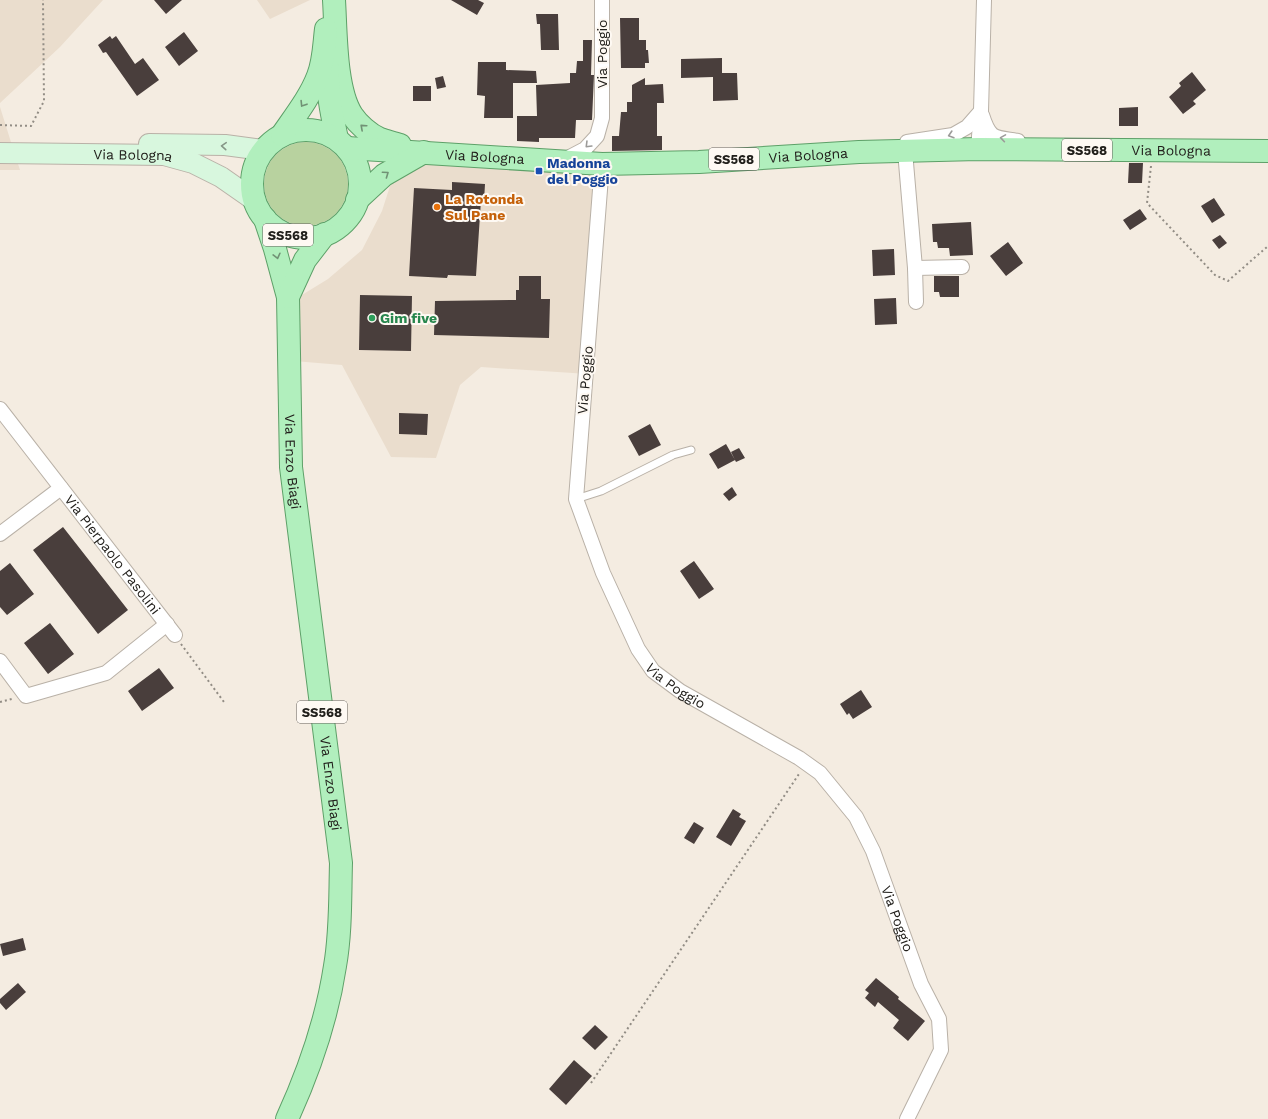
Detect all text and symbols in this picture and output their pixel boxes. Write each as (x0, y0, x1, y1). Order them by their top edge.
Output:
street label: Via Poggio (594, 19, 610, 89)
one-way arrow (300, 100, 308, 107)
one-way arrow (361, 124, 368, 131)
one-way arrow (948, 130, 955, 139)
one-way arrow (1000, 134, 1006, 143)
road number: SS568 (1062, 139, 1112, 161)
one-way arrow (585, 140, 593, 148)
one-way arrow (221, 141, 227, 150)
street label: Via Bologna (1131, 142, 1211, 159)
street label: Via Bologna (768, 145, 849, 166)
street label: Via Bologna (93, 146, 175, 165)
street label: Via Bologna (445, 146, 525, 167)
road number: SS568 (709, 148, 759, 170)
place label: Madonna del Poggio (547, 155, 618, 187)
marker: Madonna del Poggio (534, 166, 544, 176)
one-way arrow (382, 172, 389, 179)
place label: La Rotonda Sul Pane (445, 191, 524, 223)
marker: La Rotonda Sul Pane (432, 202, 442, 212)
road number: SS568 (263, 224, 313, 246)
one-way arrow (272, 252, 281, 259)
place label: Gim five (380, 310, 437, 326)
marker: Gim five (367, 313, 377, 323)
street label: Via Poggio (574, 345, 596, 415)
street label: Via Enzo Biagi (282, 414, 304, 510)
street label: Via Pierpaolo Pasolini (61, 492, 164, 617)
street label: Via Poggio (642, 660, 708, 712)
road number: SS568 (297, 701, 347, 723)
street label: Via Enzo Biagi (317, 735, 345, 831)
street label: Via Poggio (878, 884, 917, 954)

